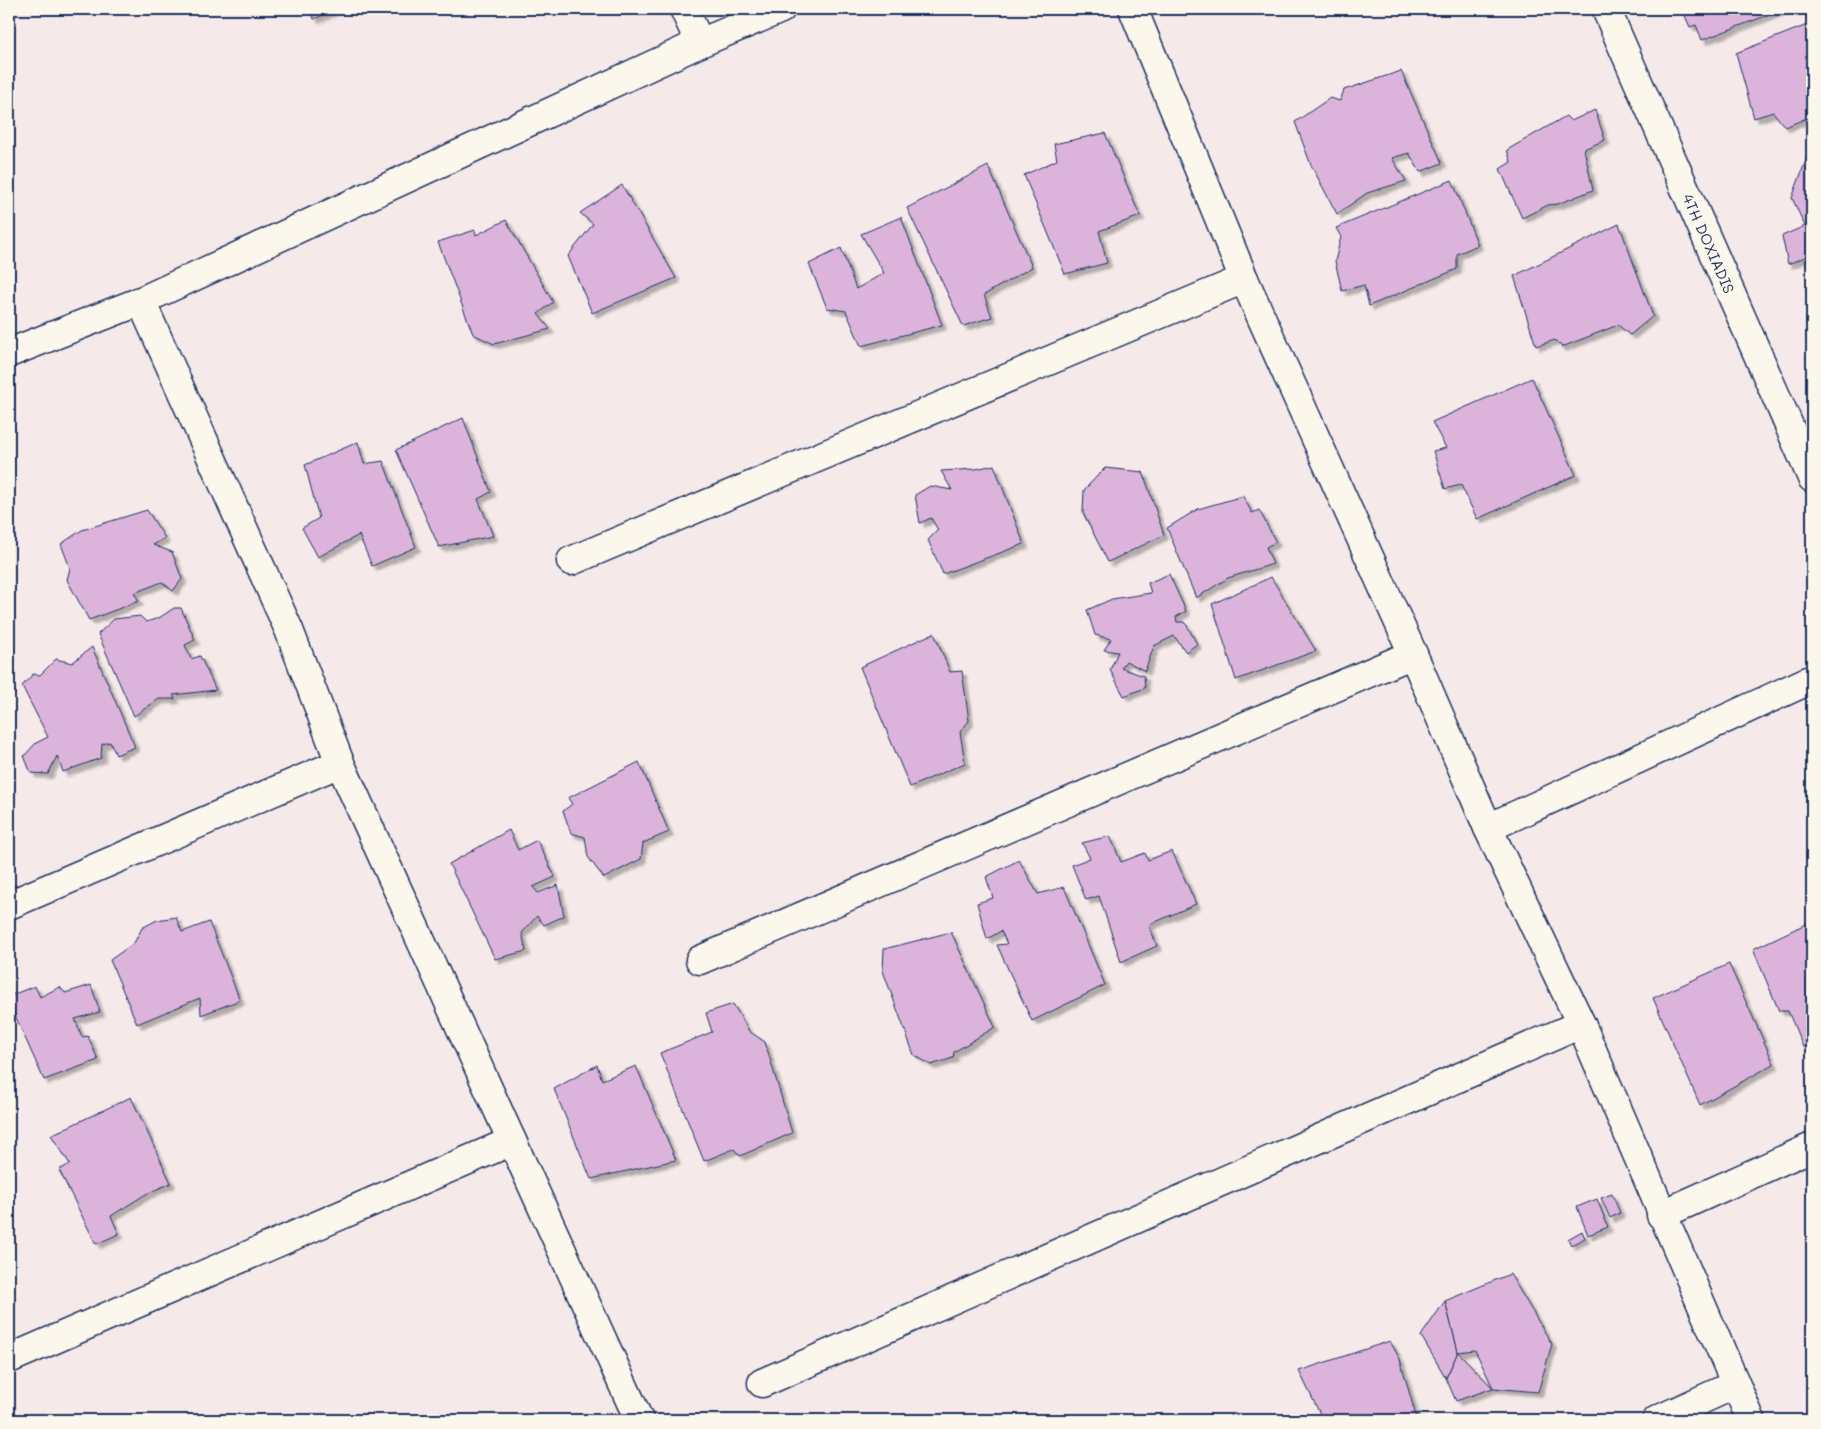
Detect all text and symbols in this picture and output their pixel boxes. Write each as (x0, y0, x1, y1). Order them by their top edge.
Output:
street label: 4TH DOXIADIS (1678, 190, 1740, 296)

